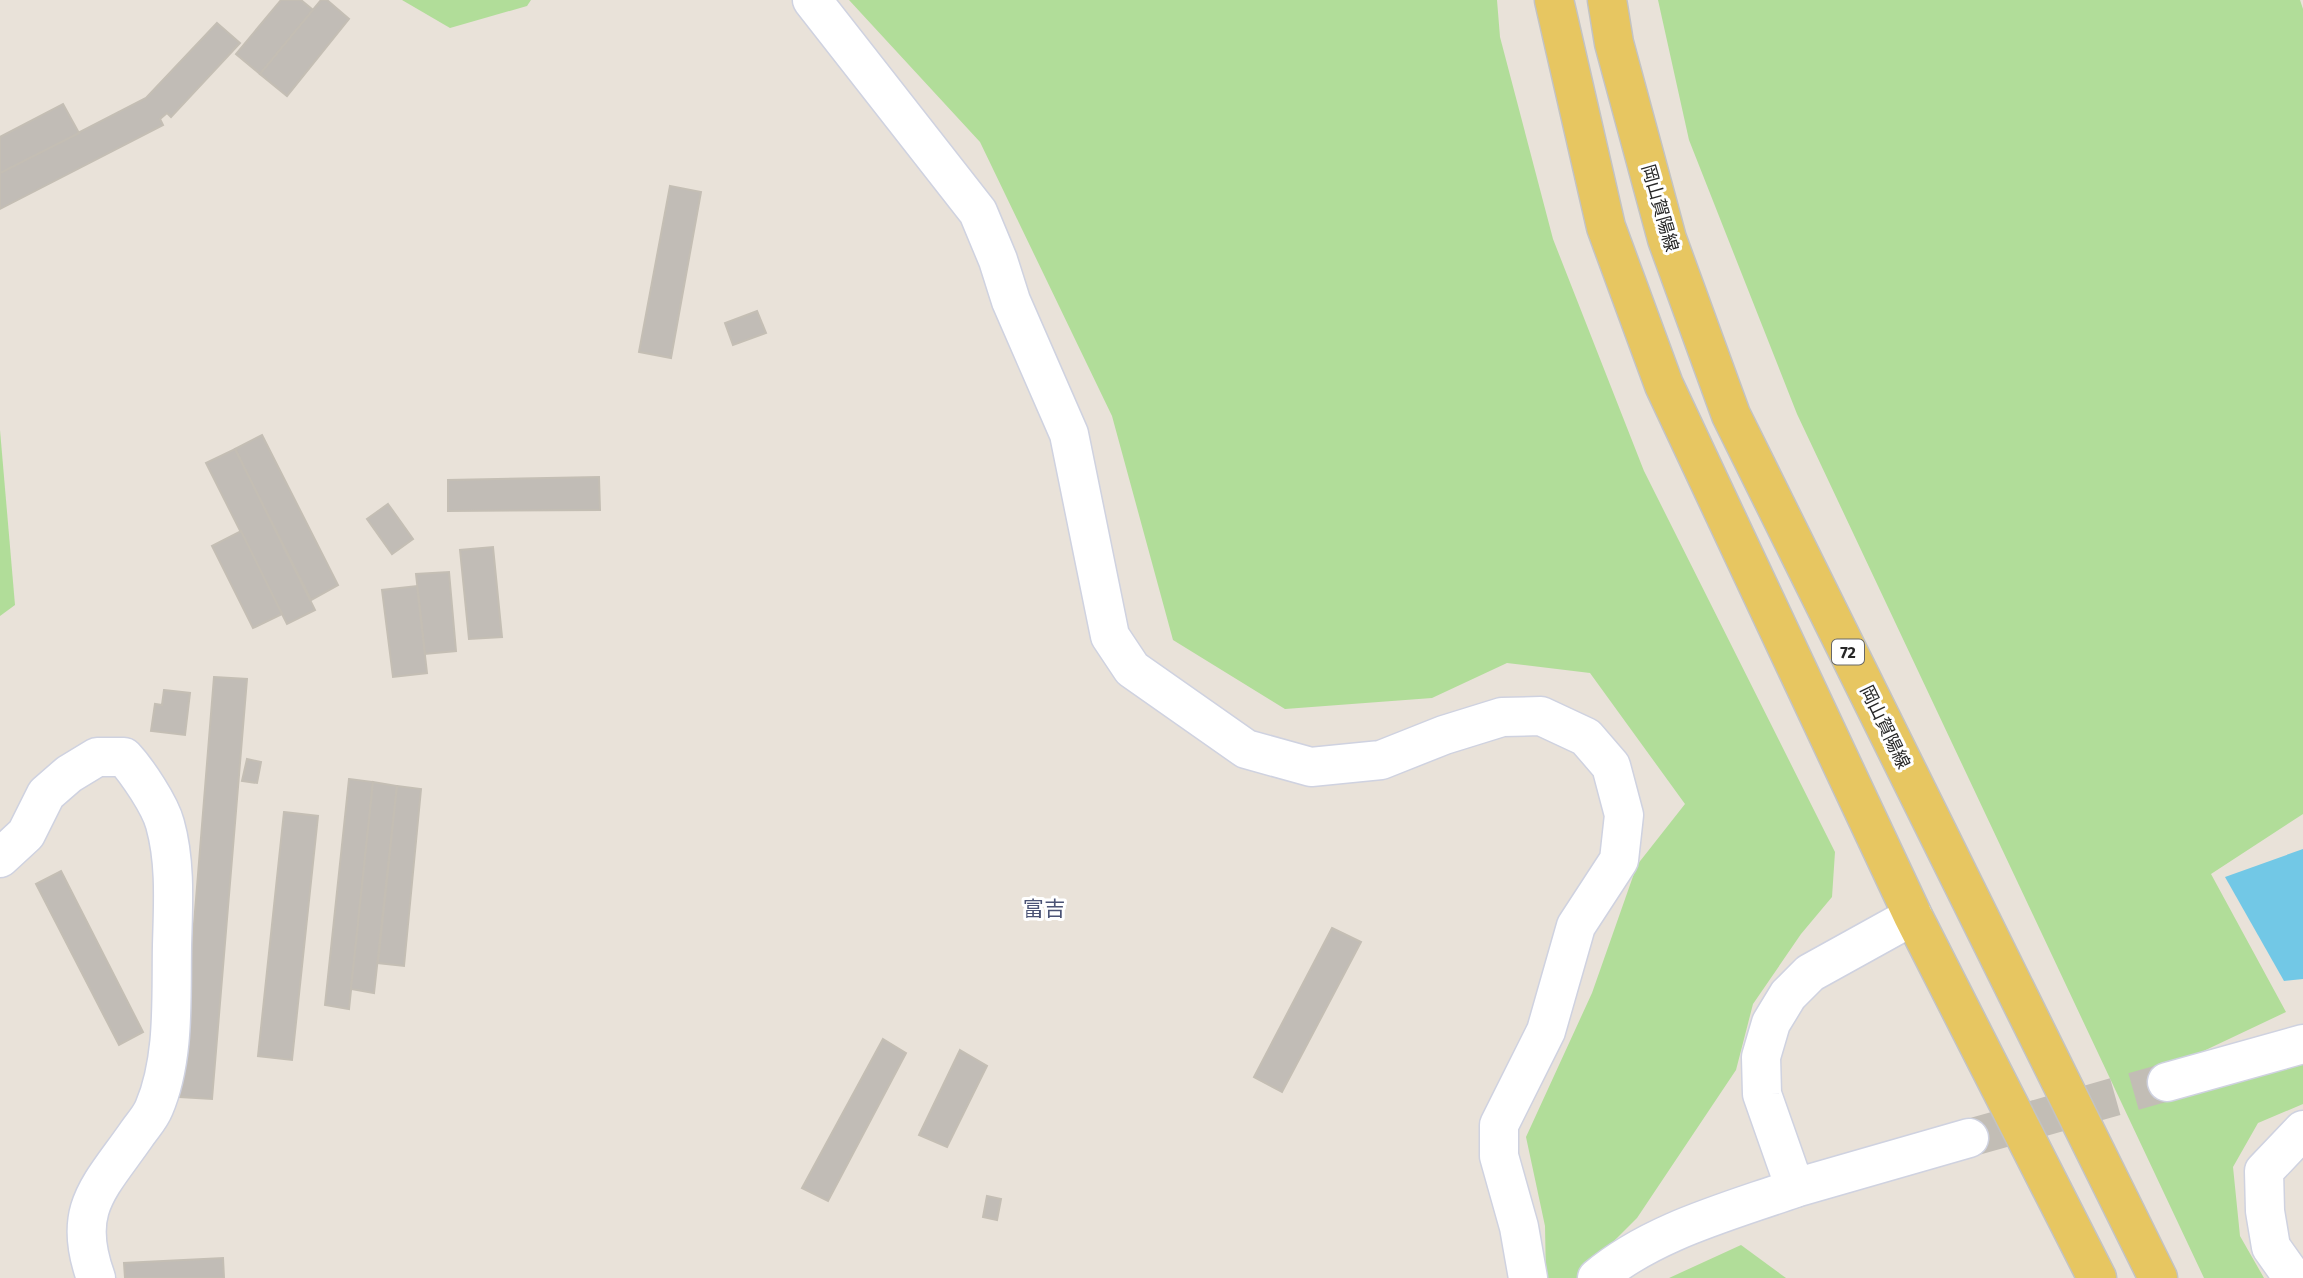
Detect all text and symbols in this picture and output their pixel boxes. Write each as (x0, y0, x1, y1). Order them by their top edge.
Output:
street label: 岡山賀陽線 (1637, 162, 1683, 254)
road number: 72 (1832, 639, 1864, 664)
street label: 岡山賀陽線 (1855, 682, 1915, 772)
district label: 富吉 (1023, 896, 1065, 922)

